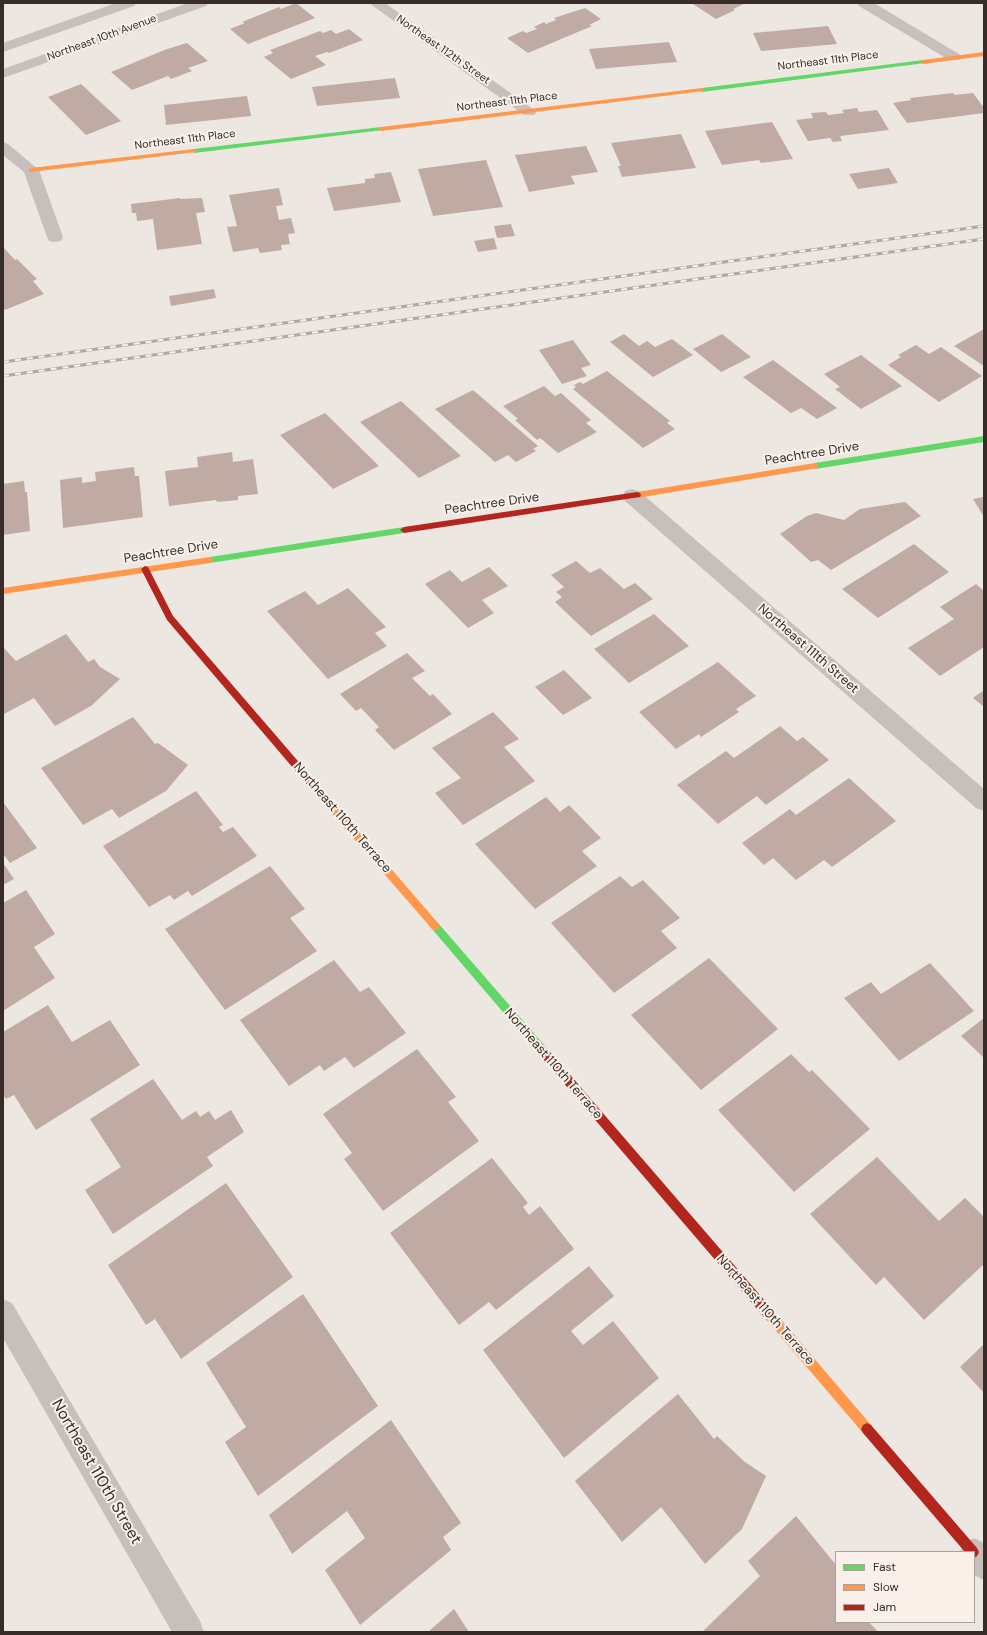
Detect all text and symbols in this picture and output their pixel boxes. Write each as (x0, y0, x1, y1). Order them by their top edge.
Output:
street label: Northeast 10th Avenue (45, 12, 159, 64)
street label: Northeast 112th Street (394, 13, 492, 87)
street label: Northeast 11th Place (777, 48, 879, 74)
street label: Northeast 11th Place (456, 89, 558, 115)
street label: Northeast 11th Place (134, 127, 236, 153)
street label: Peachtree Drive (764, 439, 860, 469)
street label: Peachtree Drive (444, 490, 540, 518)
street label: Peachtree Drive (123, 537, 219, 567)
street label: Northeast 111th Street (754, 601, 862, 697)
street label: Northeast 110th Terrace (290, 760, 394, 876)
street label: Northeast 110th Terrace (501, 1006, 605, 1122)
street label: Northeast 110th Terrace (713, 1252, 817, 1368)
street label: Northeast 110th Street (47, 1396, 145, 1548)
legend (835, 1551, 975, 1623)
text: Fast (873, 1559, 896, 1575)
text: Slow (873, 1579, 899, 1595)
text: Jam (873, 1599, 896, 1615)

